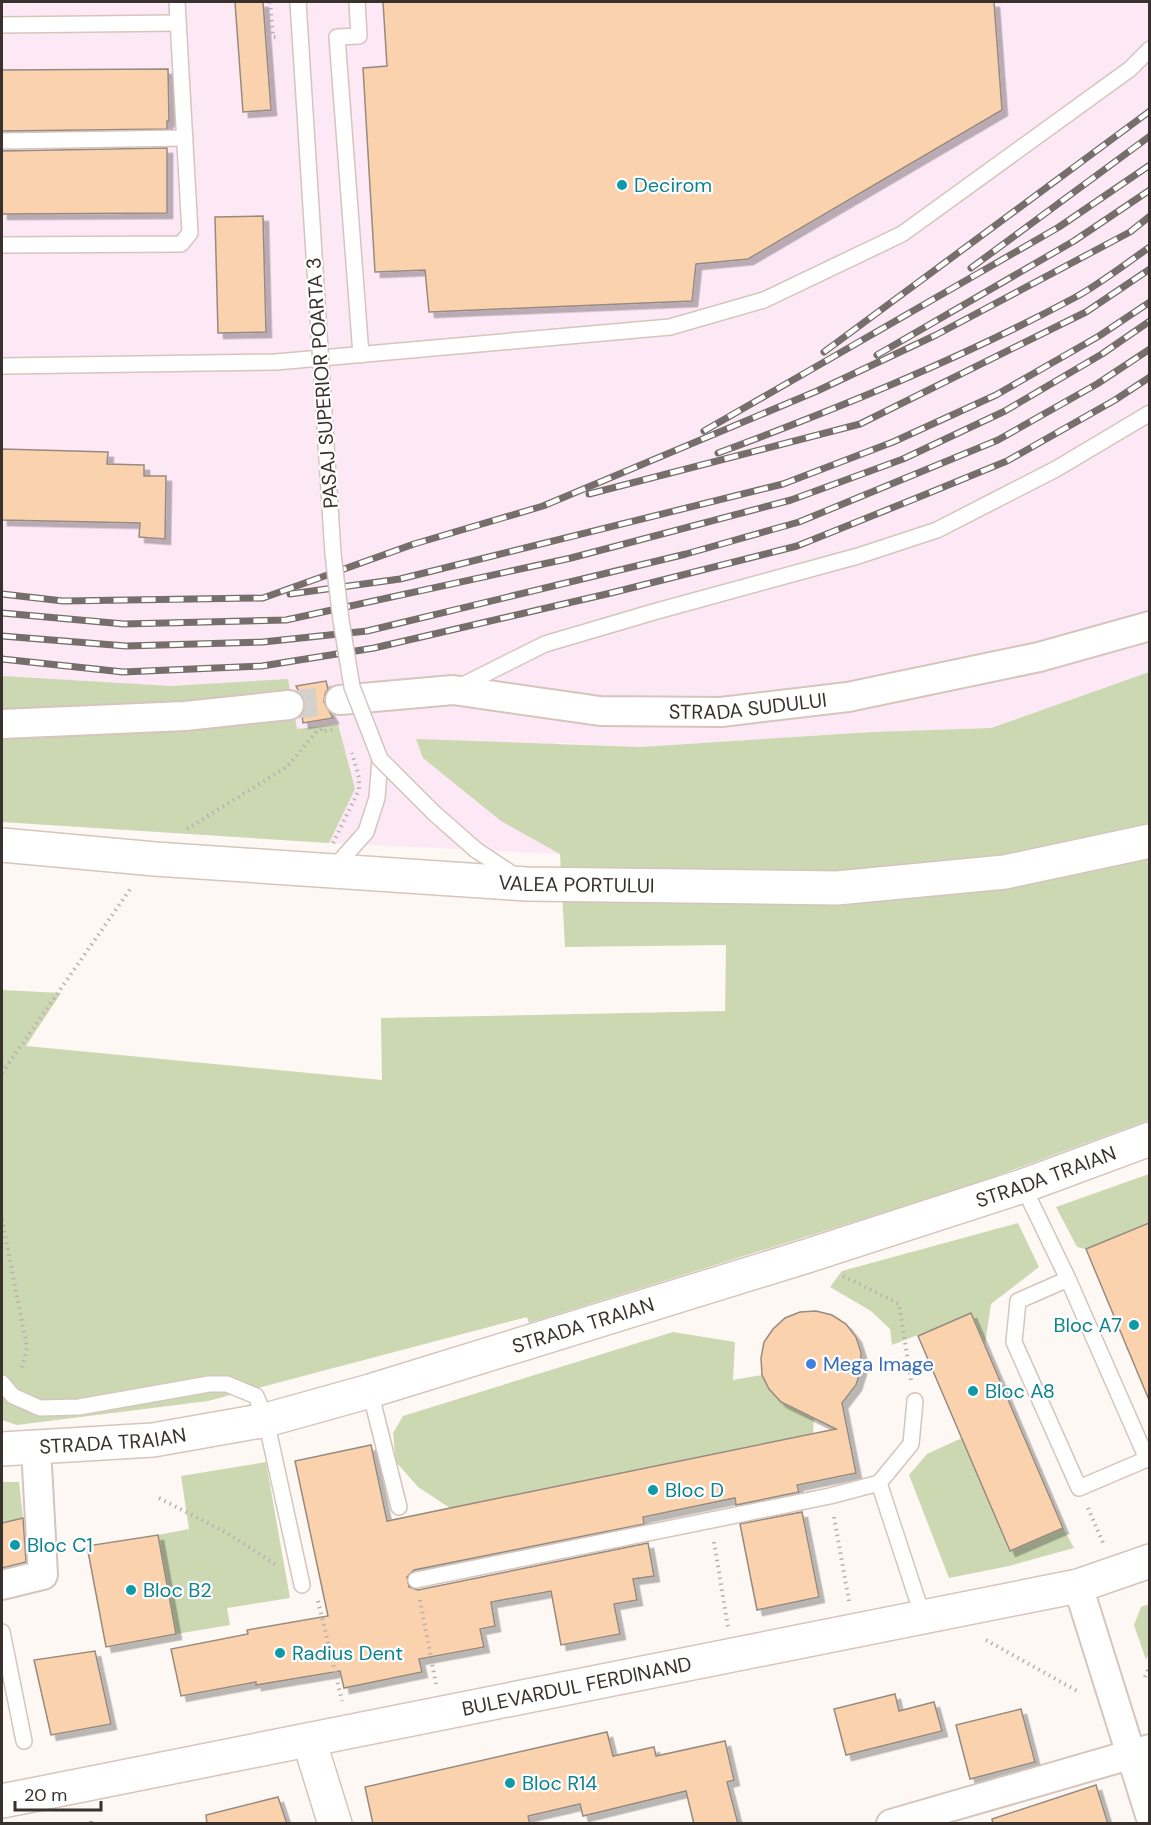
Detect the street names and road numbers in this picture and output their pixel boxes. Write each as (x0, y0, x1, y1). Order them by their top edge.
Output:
street label: PASAJ SUPERIOR POARTA 3 (300, 257, 344, 509)
street label: STRADA SUDULUI (669, 687, 828, 725)
street label: VALEA PORTULUI (498, 869, 655, 899)
street label: STRADA TRAIAN (972, 1140, 1120, 1213)
street label: STRADA TRAIAN (509, 1291, 657, 1359)
street label: STRADA TRAIAN (39, 1421, 188, 1460)
street label: BULEVARDUL FERDINAND (460, 1651, 694, 1722)

